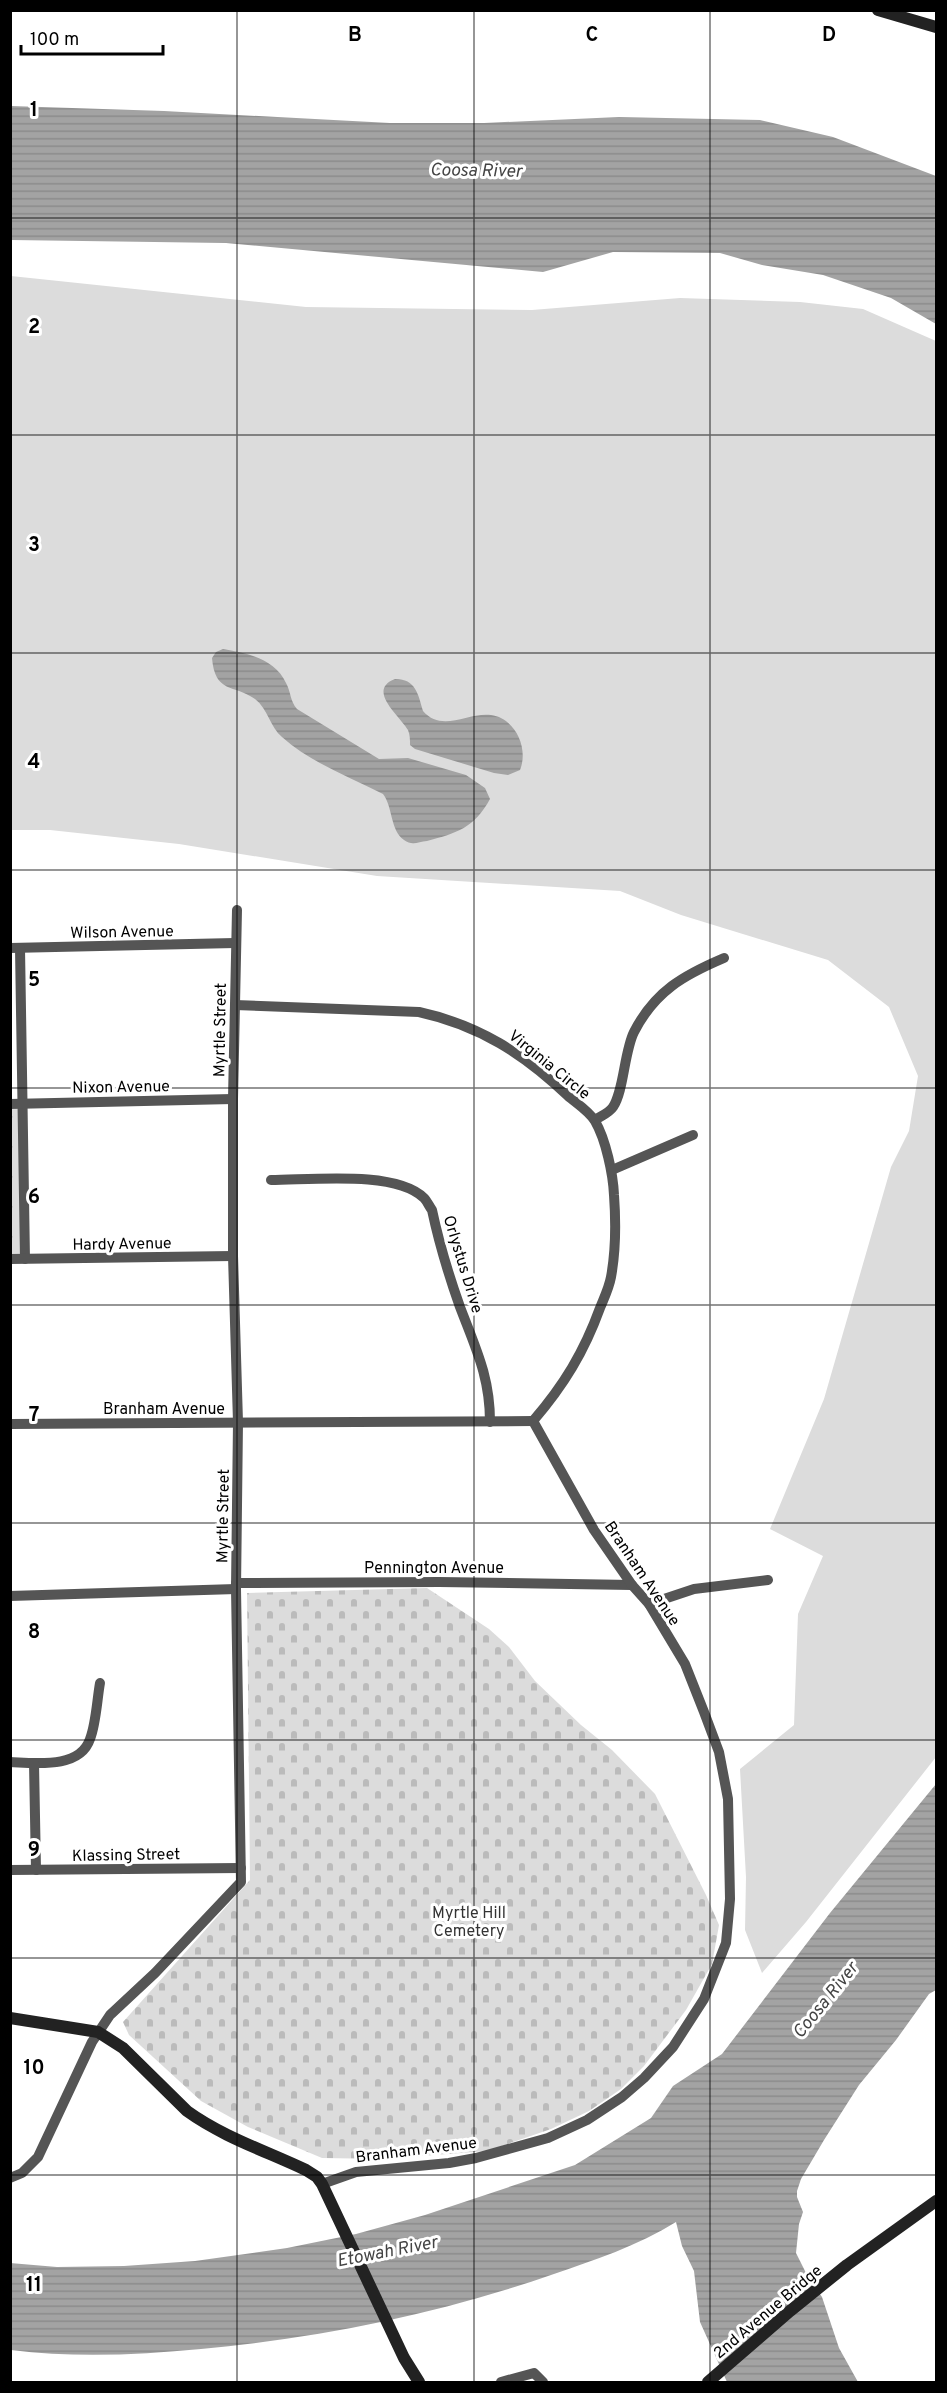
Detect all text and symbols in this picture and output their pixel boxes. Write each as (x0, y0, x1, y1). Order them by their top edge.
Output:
scale bar (21, 18, 164, 56)
text: B (348, 23, 362, 49)
text: C (586, 23, 598, 49)
text: D (822, 23, 836, 49)
text: 100 m (30, 29, 79, 52)
text: 1 (30, 98, 38, 124)
water label: Coosa River (430, 159, 524, 184)
text: 2 (28, 315, 40, 341)
text: 3 (28, 533, 40, 559)
text: 4 (28, 750, 40, 776)
street label: Wilson Avenue (70, 922, 174, 944)
text: 5 (28, 968, 40, 994)
street label: Myrtle Street (210, 983, 232, 1077)
street label: Virginia Circle (504, 1026, 594, 1105)
street label: Nixon Avenue (72, 1077, 170, 1099)
text: 6 (28, 1185, 40, 1211)
street label: Orlystus Drive (438, 1213, 486, 1316)
street label: Hardy Avenue (72, 1234, 172, 1256)
street label: Branham Avenue (103, 1400, 225, 1420)
text: 7 (29, 1403, 39, 1429)
street label: Myrtle Street (213, 1469, 235, 1563)
street label: Branham Avenue (599, 1518, 684, 1630)
street label: Pennington Avenue (364, 1559, 504, 1579)
text: 8 (28, 1620, 40, 1646)
text: 9 (28, 1838, 40, 1864)
street label: Klassing Street (72, 1845, 180, 1867)
park label: Myrtle Hill Cemetery (432, 1904, 506, 1942)
water label: Coosa River (788, 1956, 865, 2044)
text: 10 (23, 2056, 45, 2082)
street label: Branham Avenue (355, 2134, 478, 2168)
water label: Etowah River (335, 2231, 442, 2273)
street label: 2nd Avenue Bridge (710, 2261, 827, 2364)
text: 11 (26, 2273, 42, 2299)

